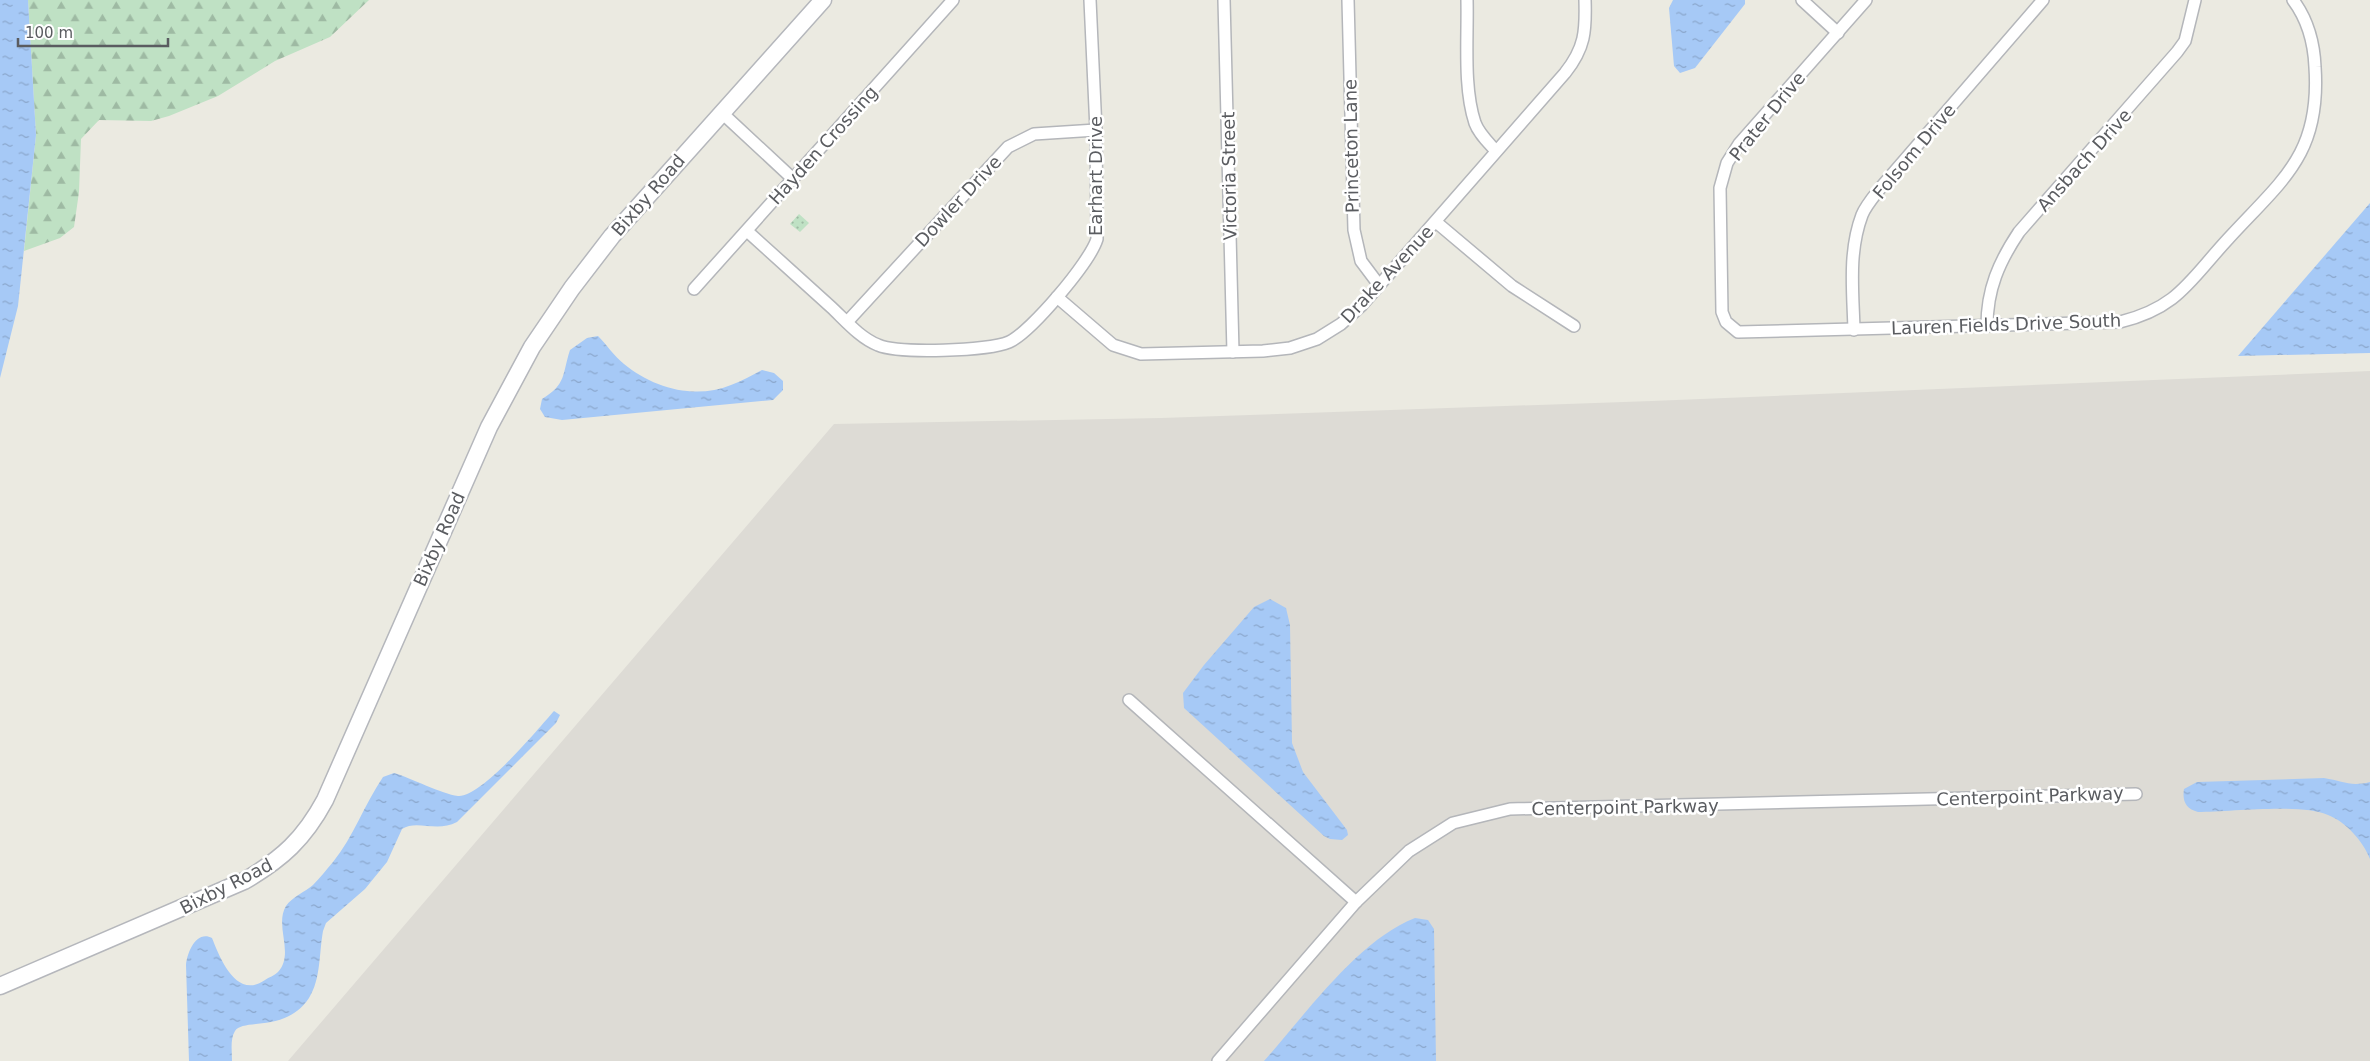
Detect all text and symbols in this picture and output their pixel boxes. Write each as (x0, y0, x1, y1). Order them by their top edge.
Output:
scale bar (18, 15, 168, 47)
text: 100 m (25, 24, 73, 42)
street label: Prater Drive (1725, 67, 1809, 165)
street label: Princeton Lane (1339, 79, 1363, 213)
street label: Hayden Crossing (764, 81, 882, 209)
street label: Folsom Drive (1868, 99, 1960, 203)
street label: Ansbach Drive (2033, 104, 2135, 216)
street label: Victoria Street (1217, 111, 1241, 241)
street label: Earhart Drive (1085, 116, 1106, 236)
street label: Bixby Road (607, 150, 689, 240)
street label: Dowler Drive (910, 151, 1006, 251)
street label: Drake Avenue (1336, 221, 1438, 327)
street label: Lauren Fields Drive South (1891, 309, 2121, 339)
street label: Bixby Road (409, 489, 469, 589)
street label: Centerpoint Parkway (1936, 782, 2124, 810)
street label: Centerpoint Parkway (1531, 795, 1719, 819)
street label: Bixby Road (176, 854, 276, 918)

